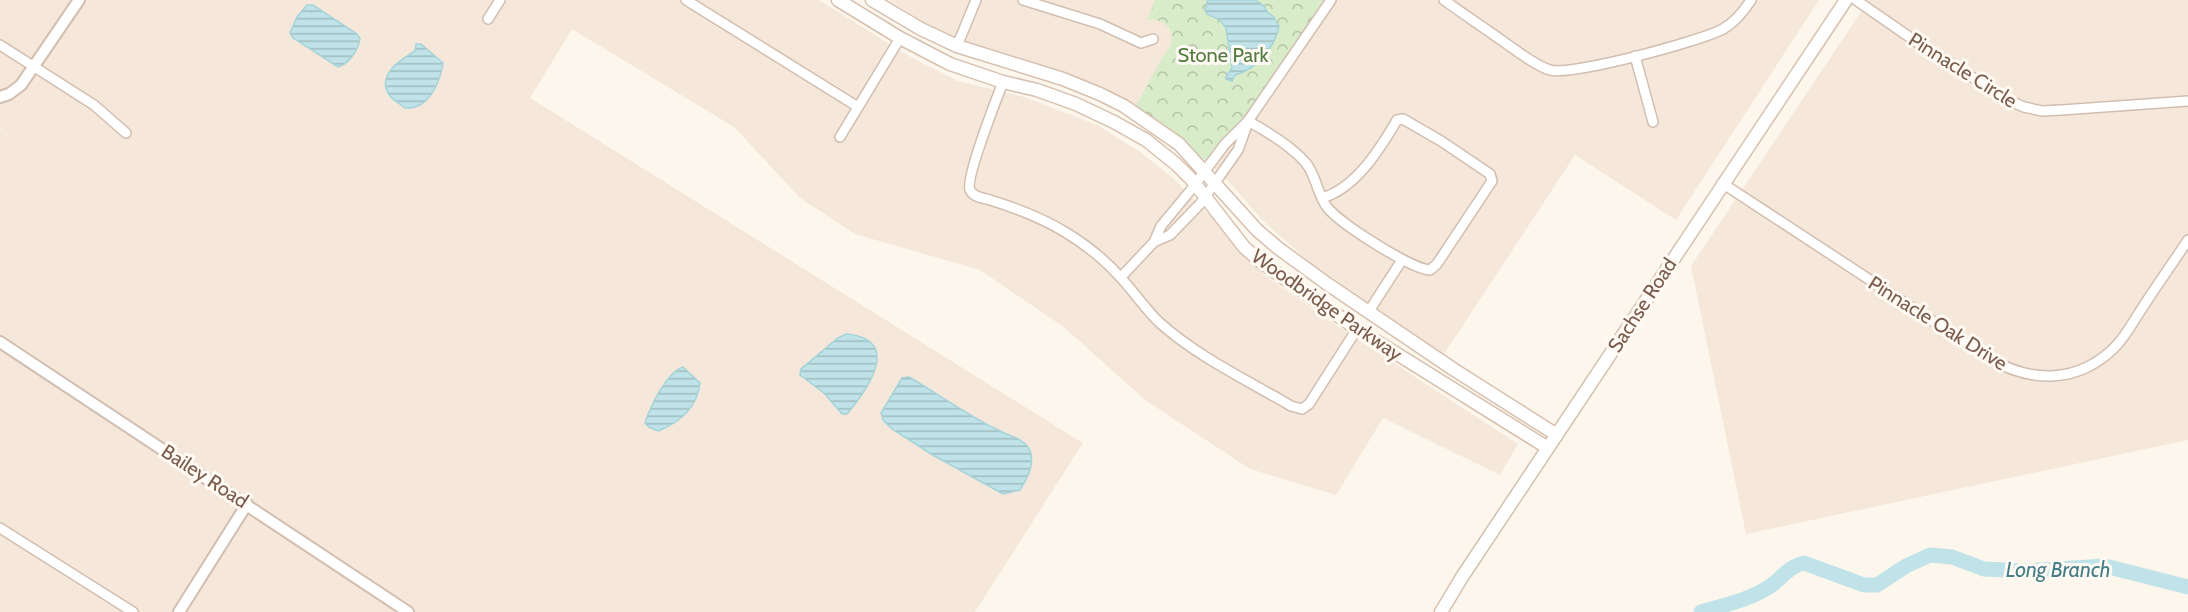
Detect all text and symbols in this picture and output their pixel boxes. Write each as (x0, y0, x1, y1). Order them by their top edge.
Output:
street label: Pinnacle Circle (1904, 27, 2022, 113)
park label: Stone Park (1178, 43, 1269, 67)
street label: Woodbridge Parkway (1247, 244, 1407, 366)
street label: Sachse Road (1603, 253, 1681, 357)
street label: Pinnacle Oak Drive (1864, 271, 2012, 375)
street label: Bailey Road (157, 439, 253, 513)
water label: Long Branch (2006, 557, 2110, 582)

